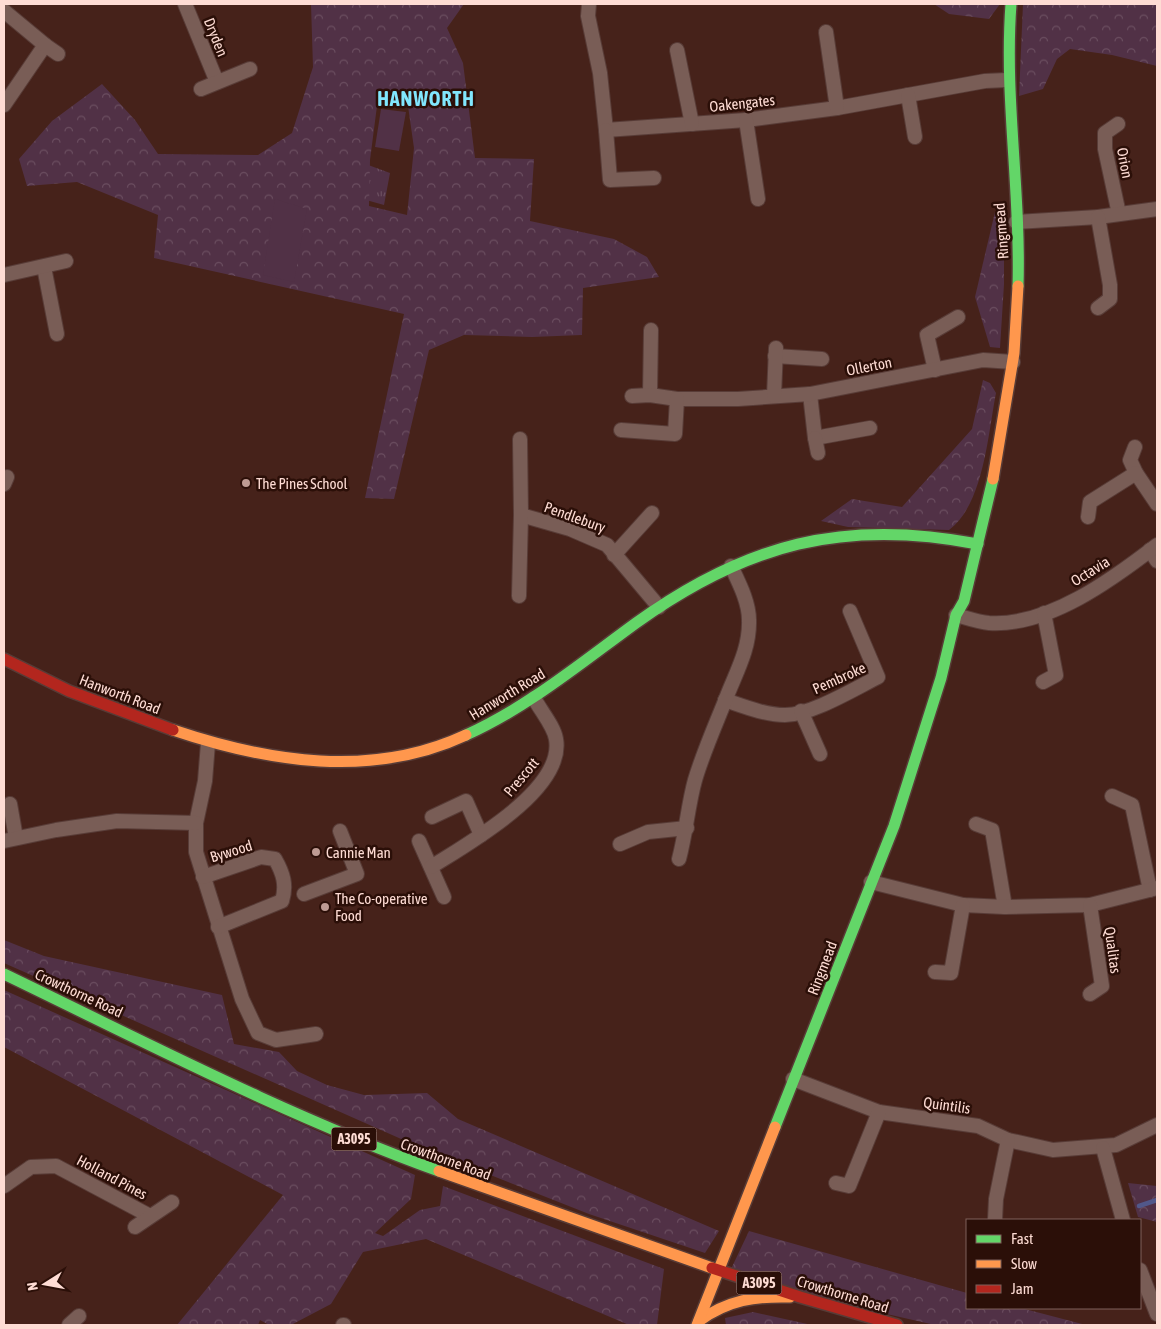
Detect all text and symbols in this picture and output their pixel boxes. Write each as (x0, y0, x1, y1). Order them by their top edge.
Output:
street label: Dryden (201, 15, 231, 59)
district label: HANWORTH (377, 87, 475, 110)
street label: Oakengates (709, 91, 775, 115)
street label: Orion (1114, 146, 1136, 180)
street label: Ringmead (991, 202, 1011, 260)
street label: Ollerton (845, 353, 893, 379)
place label: The Pines School (256, 475, 348, 492)
marker: The Pines School (240, 477, 252, 489)
street label: Pendlebury (542, 498, 608, 536)
street label: Octavia (1068, 553, 1112, 589)
street label: Pembroke (810, 659, 868, 697)
street label: Hanworth Road (466, 665, 548, 723)
street label: Hanworth Road (77, 671, 163, 717)
street label: Prescott (500, 754, 542, 800)
street label: Bywood (208, 837, 254, 865)
place label: Cannie Man (326, 844, 391, 861)
marker: Cannie Man (310, 846, 322, 858)
place label: The Co-operative Food (335, 890, 428, 924)
marker: The Co-operative Food (319, 901, 331, 913)
street label: Qualitas (1101, 926, 1125, 974)
street label: Ringmead (804, 939, 840, 997)
street label: Crowthorne Road (32, 965, 126, 1021)
street label: Quintilis (922, 1093, 972, 1117)
road number: A3095 (332, 1128, 376, 1150)
street label: Crowthorne Road (399, 1135, 493, 1183)
street label: Holland Pines (74, 1151, 150, 1203)
legend (966, 1219, 1141, 1309)
text: Fast (1011, 1230, 1033, 1247)
text: Slow (1011, 1255, 1037, 1272)
north arrow (20, 1259, 70, 1309)
road number: A3095 (736, 1272, 782, 1295)
street label: Crowthorne Road (795, 1272, 891, 1316)
text: Jam (1011, 1280, 1034, 1297)
text: N (24, 1281, 41, 1292)

